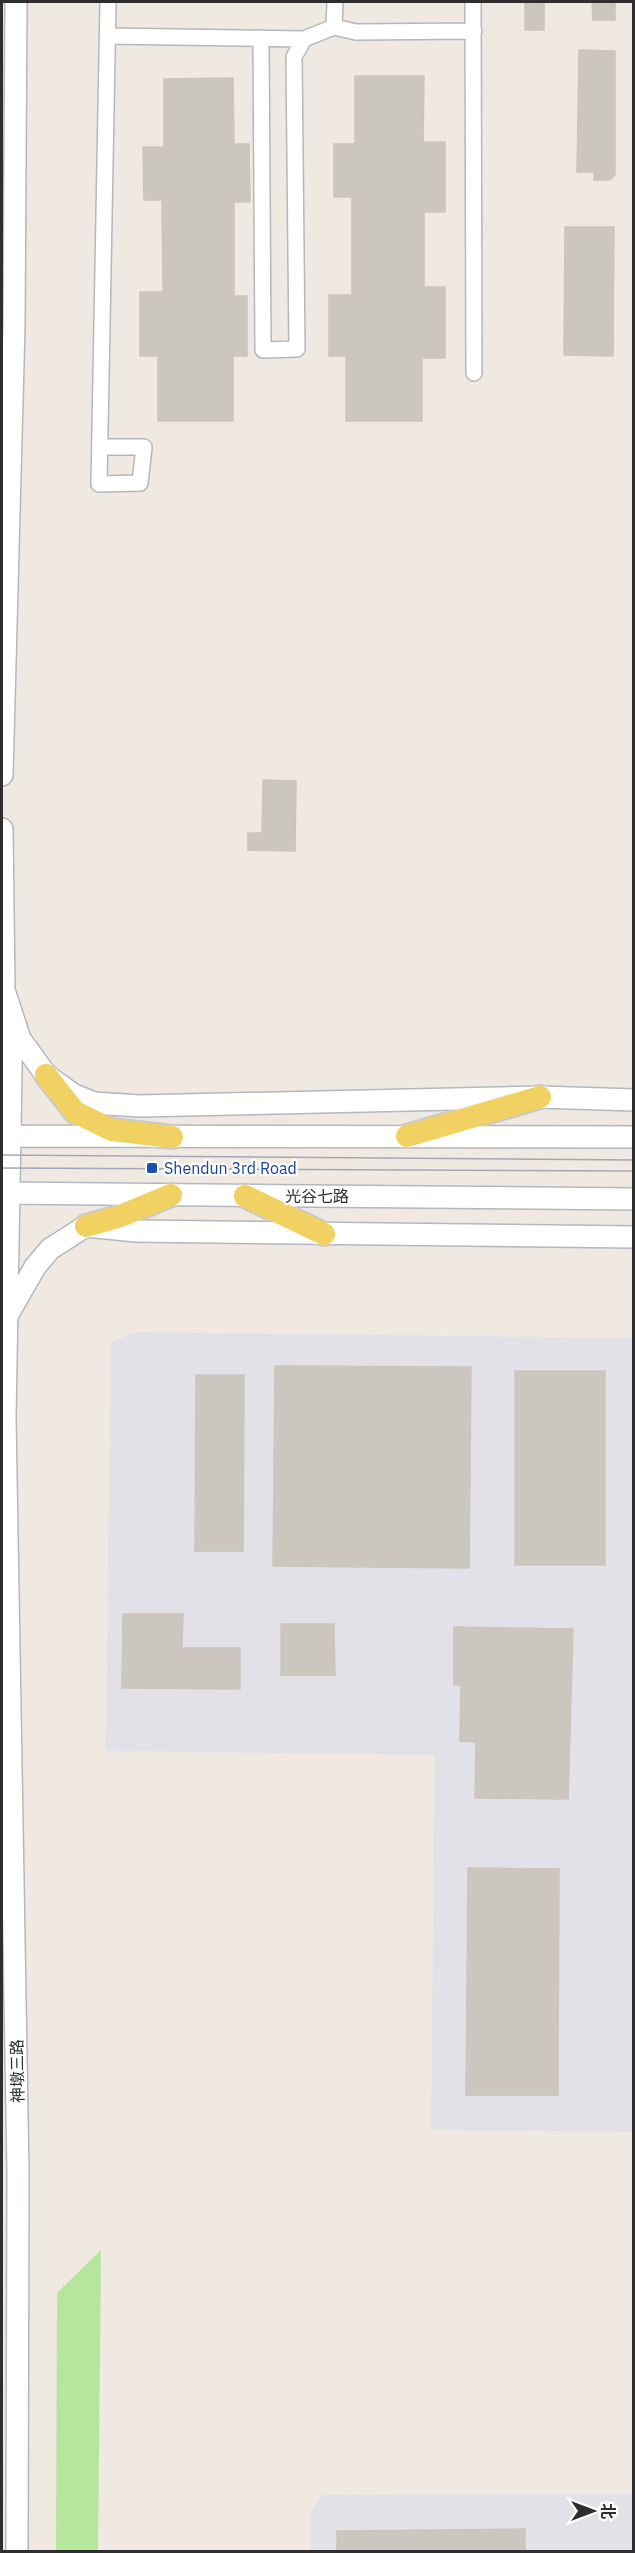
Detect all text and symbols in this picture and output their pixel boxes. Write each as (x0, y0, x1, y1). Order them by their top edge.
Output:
place label: Shendun 3rd Road (164, 1158, 297, 1178)
marker: Shendun 3rd Road (145, 1161, 159, 1175)
street label: 光谷七路 (285, 1186, 349, 1206)
street label: 神墩三路 (6, 2039, 28, 2103)
north arrow (563, 2481, 623, 2541)
text: 北 (598, 2503, 618, 2519)

